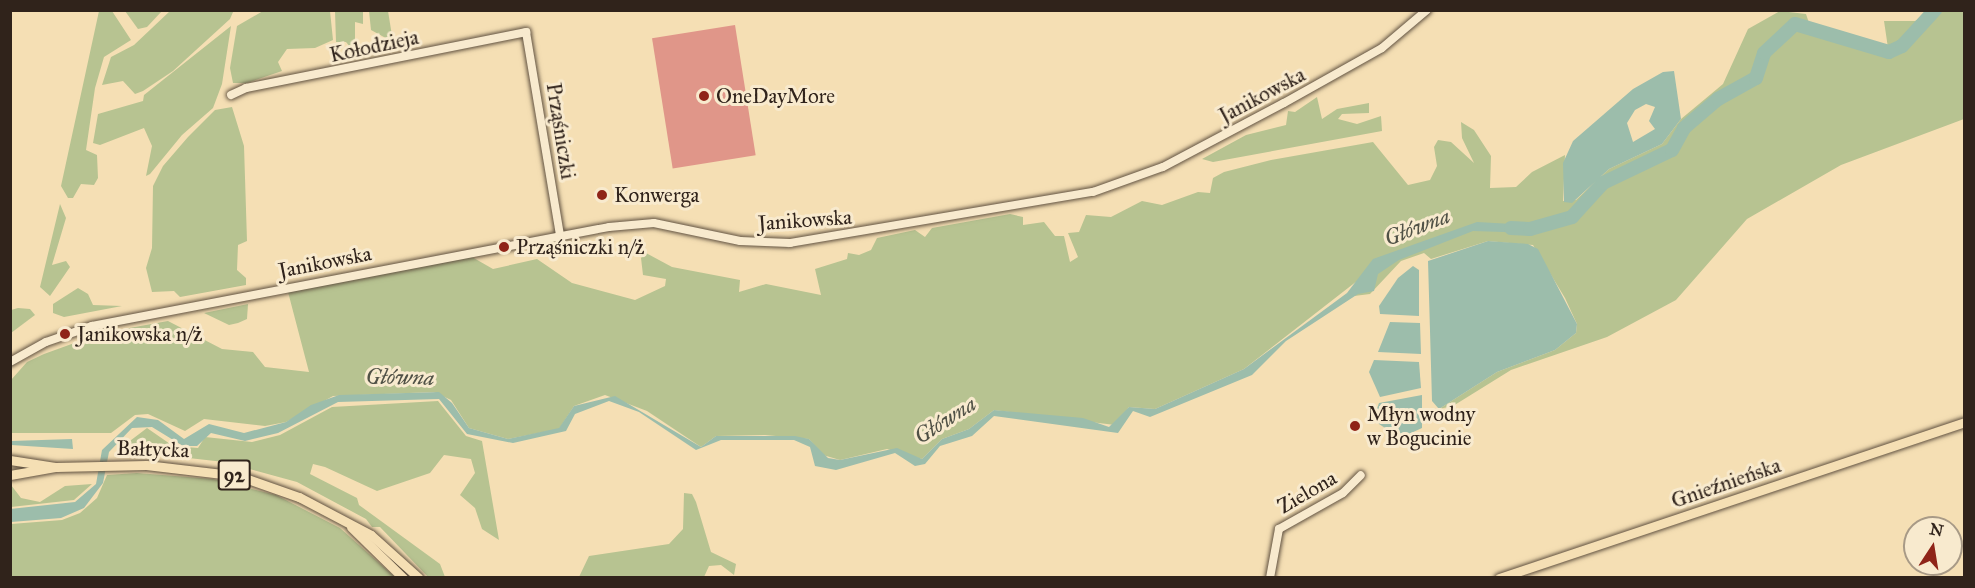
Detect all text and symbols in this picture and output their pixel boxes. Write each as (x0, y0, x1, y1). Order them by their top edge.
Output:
street label: Kołodzieja (327, 24, 421, 68)
street label: Janikowska (1215, 62, 1309, 128)
street label: Prząśniczki (541, 81, 581, 181)
place label: OneDayMore (716, 83, 835, 109)
marker: OneDayMore (697, 89, 711, 103)
place label: Konwerga (614, 182, 699, 208)
marker: Konwerga (595, 188, 609, 202)
water label: Główna (1380, 202, 1454, 252)
street label: Janikowska (757, 204, 853, 236)
place label: Prząśniczki n/ż (516, 234, 644, 260)
marker: Prząśniczki n/ż (497, 240, 511, 254)
street label: Janikowska (276, 241, 374, 283)
place label: Janikowska n/ż (77, 321, 202, 347)
marker: Janikowska n/ż (58, 327, 72, 341)
water label: Główna (365, 363, 435, 391)
water label: Główna (909, 390, 981, 450)
place label: Młyn wodny w Bogucinie (1367, 401, 1475, 451)
marker: Młyn wodny w Bogucinie (1348, 419, 1362, 433)
street label: Bałtycka (116, 435, 190, 463)
street label: Gnieźnieńska (1668, 452, 1784, 514)
road number: 92 (218, 458, 250, 492)
street label: Zielona (1273, 465, 1341, 519)
north arrow (1903, 516, 1963, 576)
text: N (1928, 519, 1945, 541)

